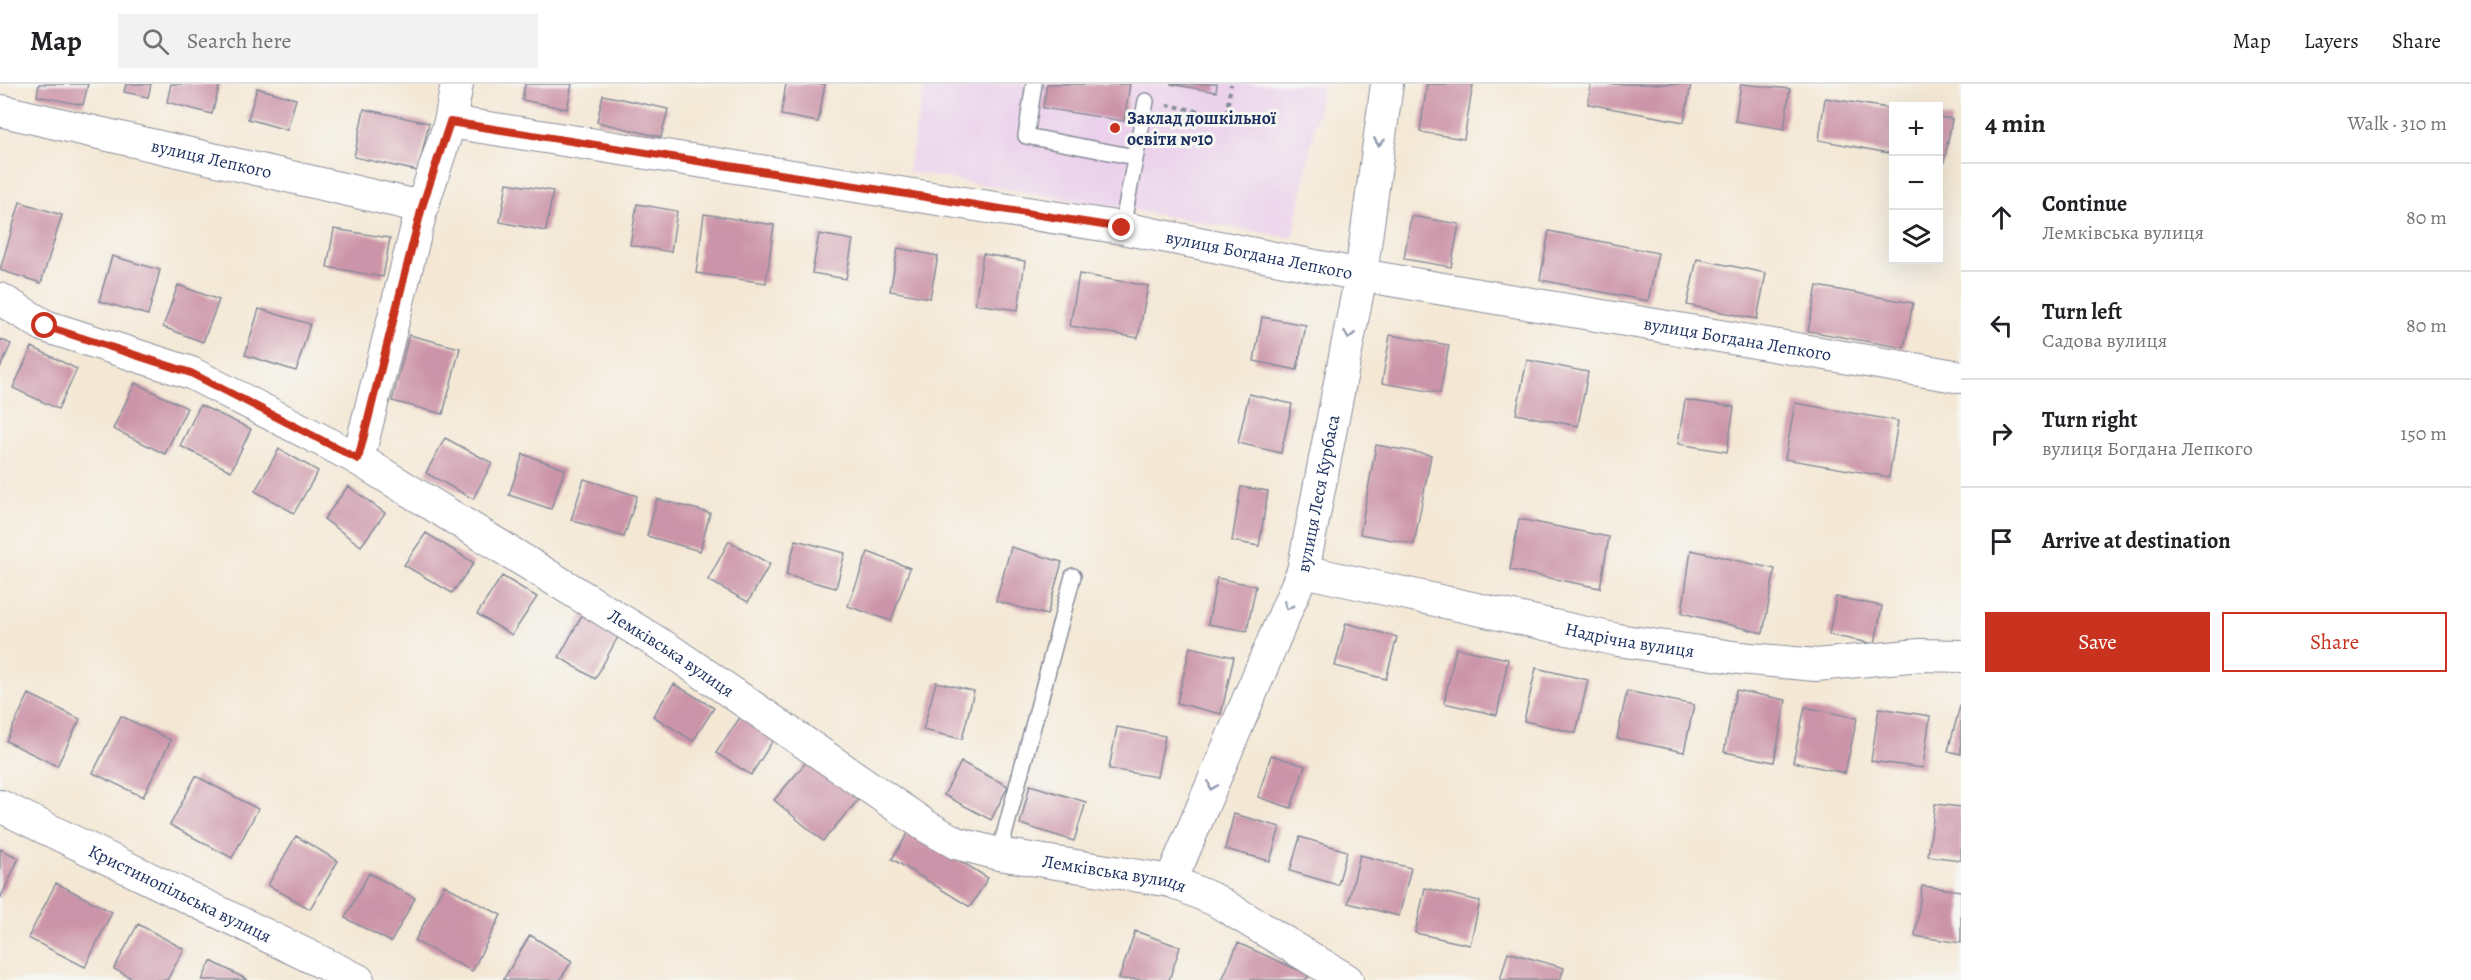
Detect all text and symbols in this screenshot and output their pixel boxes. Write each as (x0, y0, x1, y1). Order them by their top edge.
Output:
search box (118, 14, 538, 68)
text: Map (30, 22, 82, 60)
icon: search (139, 25, 172, 58)
text: Search here (187, 26, 291, 56)
text: Map (2232, 27, 2271, 55)
text: Layers (2304, 27, 2359, 55)
text: Share (2392, 27, 2441, 55)
map controls (1889, 102, 1943, 264)
button: + (1889, 102, 1943, 156)
place label: Заклад дошкільної освіти №10 (1127, 106, 1277, 151)
text: 4 min (1985, 106, 2046, 141)
text: Walk · 310 m (2348, 110, 2447, 137)
marker: Заклад дошкільної освіти №10 (1108, 121, 1122, 135)
street label: вулиця Лепкого (149, 133, 274, 184)
one-way arrow (1374, 137, 1386, 147)
button: − (1889, 156, 1943, 210)
text: Continue (2042, 189, 2127, 219)
icon: ahead (1985, 201, 2018, 234)
text: 80 m (2406, 204, 2447, 231)
button: layers (1889, 210, 1943, 264)
route end (1108, 214, 1134, 240)
text: Лемківська вулиця (2042, 219, 2204, 246)
street label: вулиця Богдана Лепкого (1164, 225, 1355, 285)
text: Turn left (2042, 297, 2122, 327)
icon: left (1985, 309, 2018, 342)
street label: вулиця Богдана Лепкого (1642, 311, 1833, 367)
route start (31, 312, 57, 338)
text: 80 m (2406, 312, 2447, 339)
text: Садова вулиця (2042, 327, 2167, 354)
one-way arrow (1343, 329, 1356, 339)
text: Turn right (2042, 405, 2138, 435)
street label: вулиця Леся Курбаса (1291, 412, 1346, 574)
icon: right (1985, 417, 2018, 450)
text: 150 m (2400, 420, 2447, 447)
text: вулиця Богдана Лепкого (2042, 435, 2253, 462)
icon: arrive (1985, 525, 2018, 558)
text: Arrive at destination (2042, 526, 2231, 556)
one-way arrow (1283, 600, 1295, 611)
street label: Лемківська вулиця (603, 603, 739, 703)
button: Save (1985, 612, 2210, 672)
button: Share (2222, 612, 2447, 672)
street label: Надрічна вулиця (1563, 617, 1696, 663)
one-way arrow (1207, 779, 1219, 790)
street label: Кристинопільська вулиця (84, 839, 275, 948)
street label: Лемківська вулиця (1041, 849, 1190, 898)

